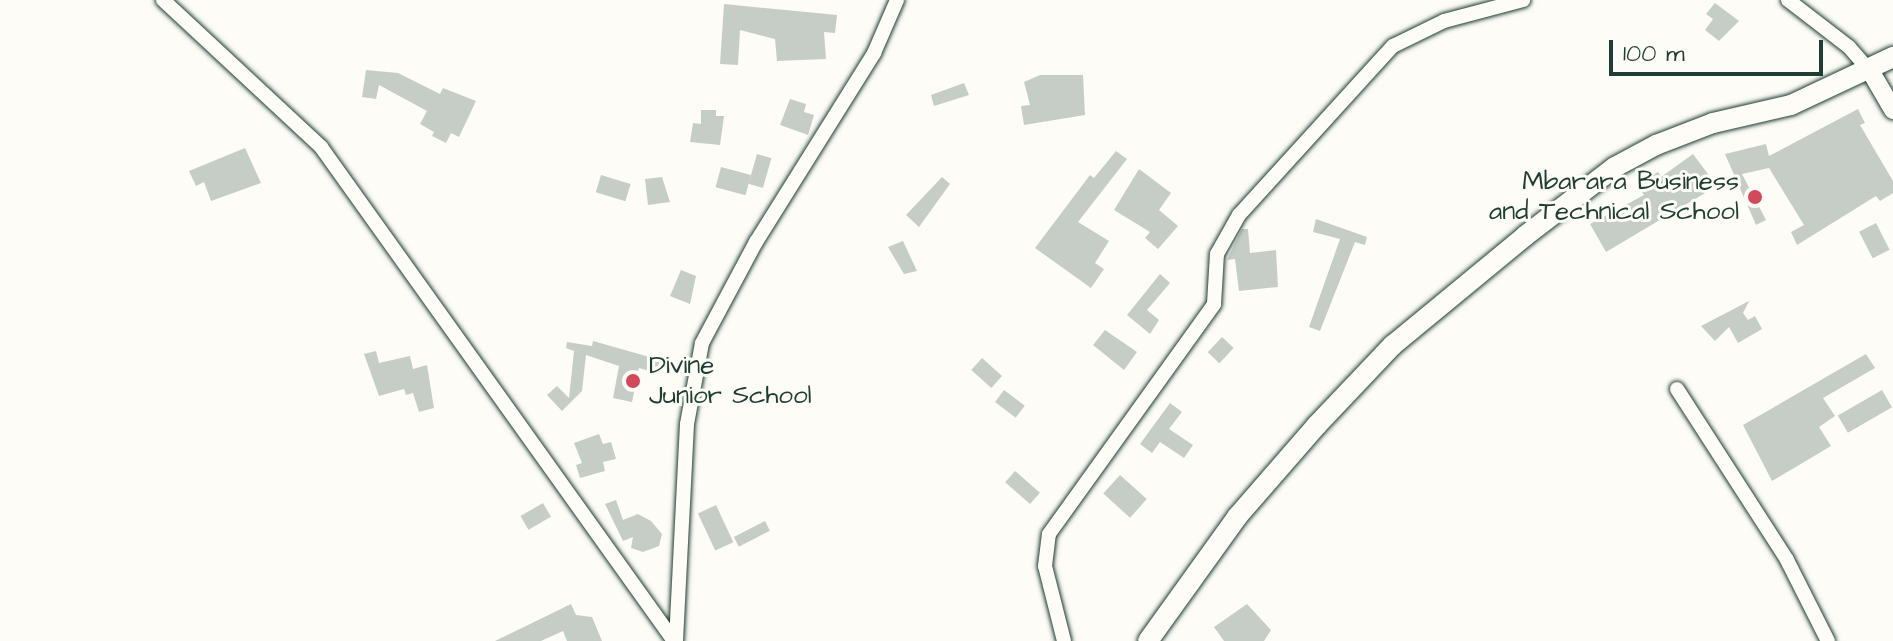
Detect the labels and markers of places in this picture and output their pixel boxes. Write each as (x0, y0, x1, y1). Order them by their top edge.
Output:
place label: Mbarara Business and Technical School (1489, 166, 1739, 228)
marker: Mbarara Business and Technical School (1746, 188, 1764, 206)
place label: Divine Junior School (649, 350, 812, 412)
marker: Divine Junior School (624, 372, 642, 390)

